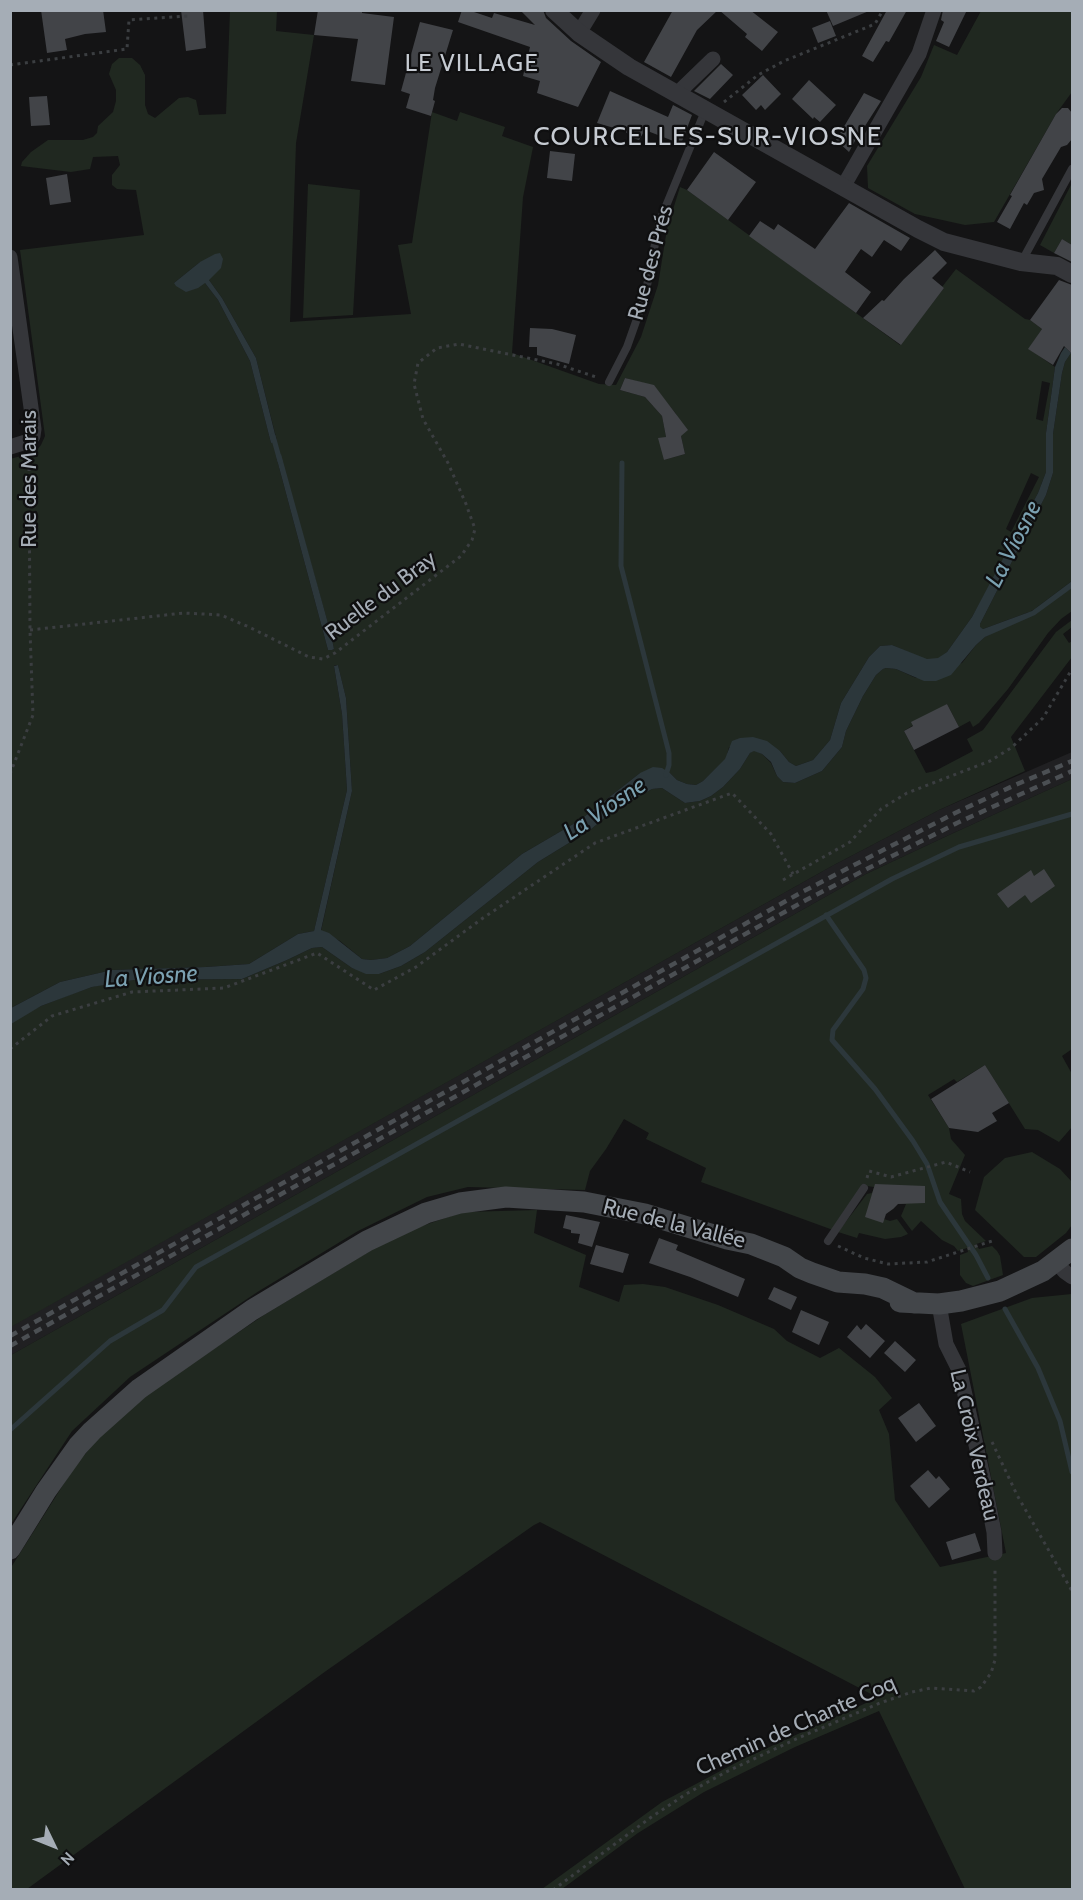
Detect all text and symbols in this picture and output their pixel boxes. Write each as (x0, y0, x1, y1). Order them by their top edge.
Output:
district label: LE VILLAGE (405, 50, 539, 78)
district label: COURCELLES-SUR-VIOSNE (533, 121, 883, 153)
street label: Rue des Prés (623, 203, 679, 323)
street label: Rue des Marais (17, 410, 43, 548)
water label: La Viosne (980, 496, 1048, 592)
street label: Ruelle du Bray (320, 546, 442, 646)
water label: La Viosne (558, 771, 652, 847)
water label: La Viosne (103, 959, 199, 995)
street label: Rue de la Vallée (600, 1194, 748, 1254)
street label: La Croix Verdeau (944, 1367, 1004, 1523)
street label: Chemin de Chante Coq (692, 1670, 900, 1782)
north arrow (24, 1816, 84, 1876)
text: N (57, 1848, 78, 1869)

